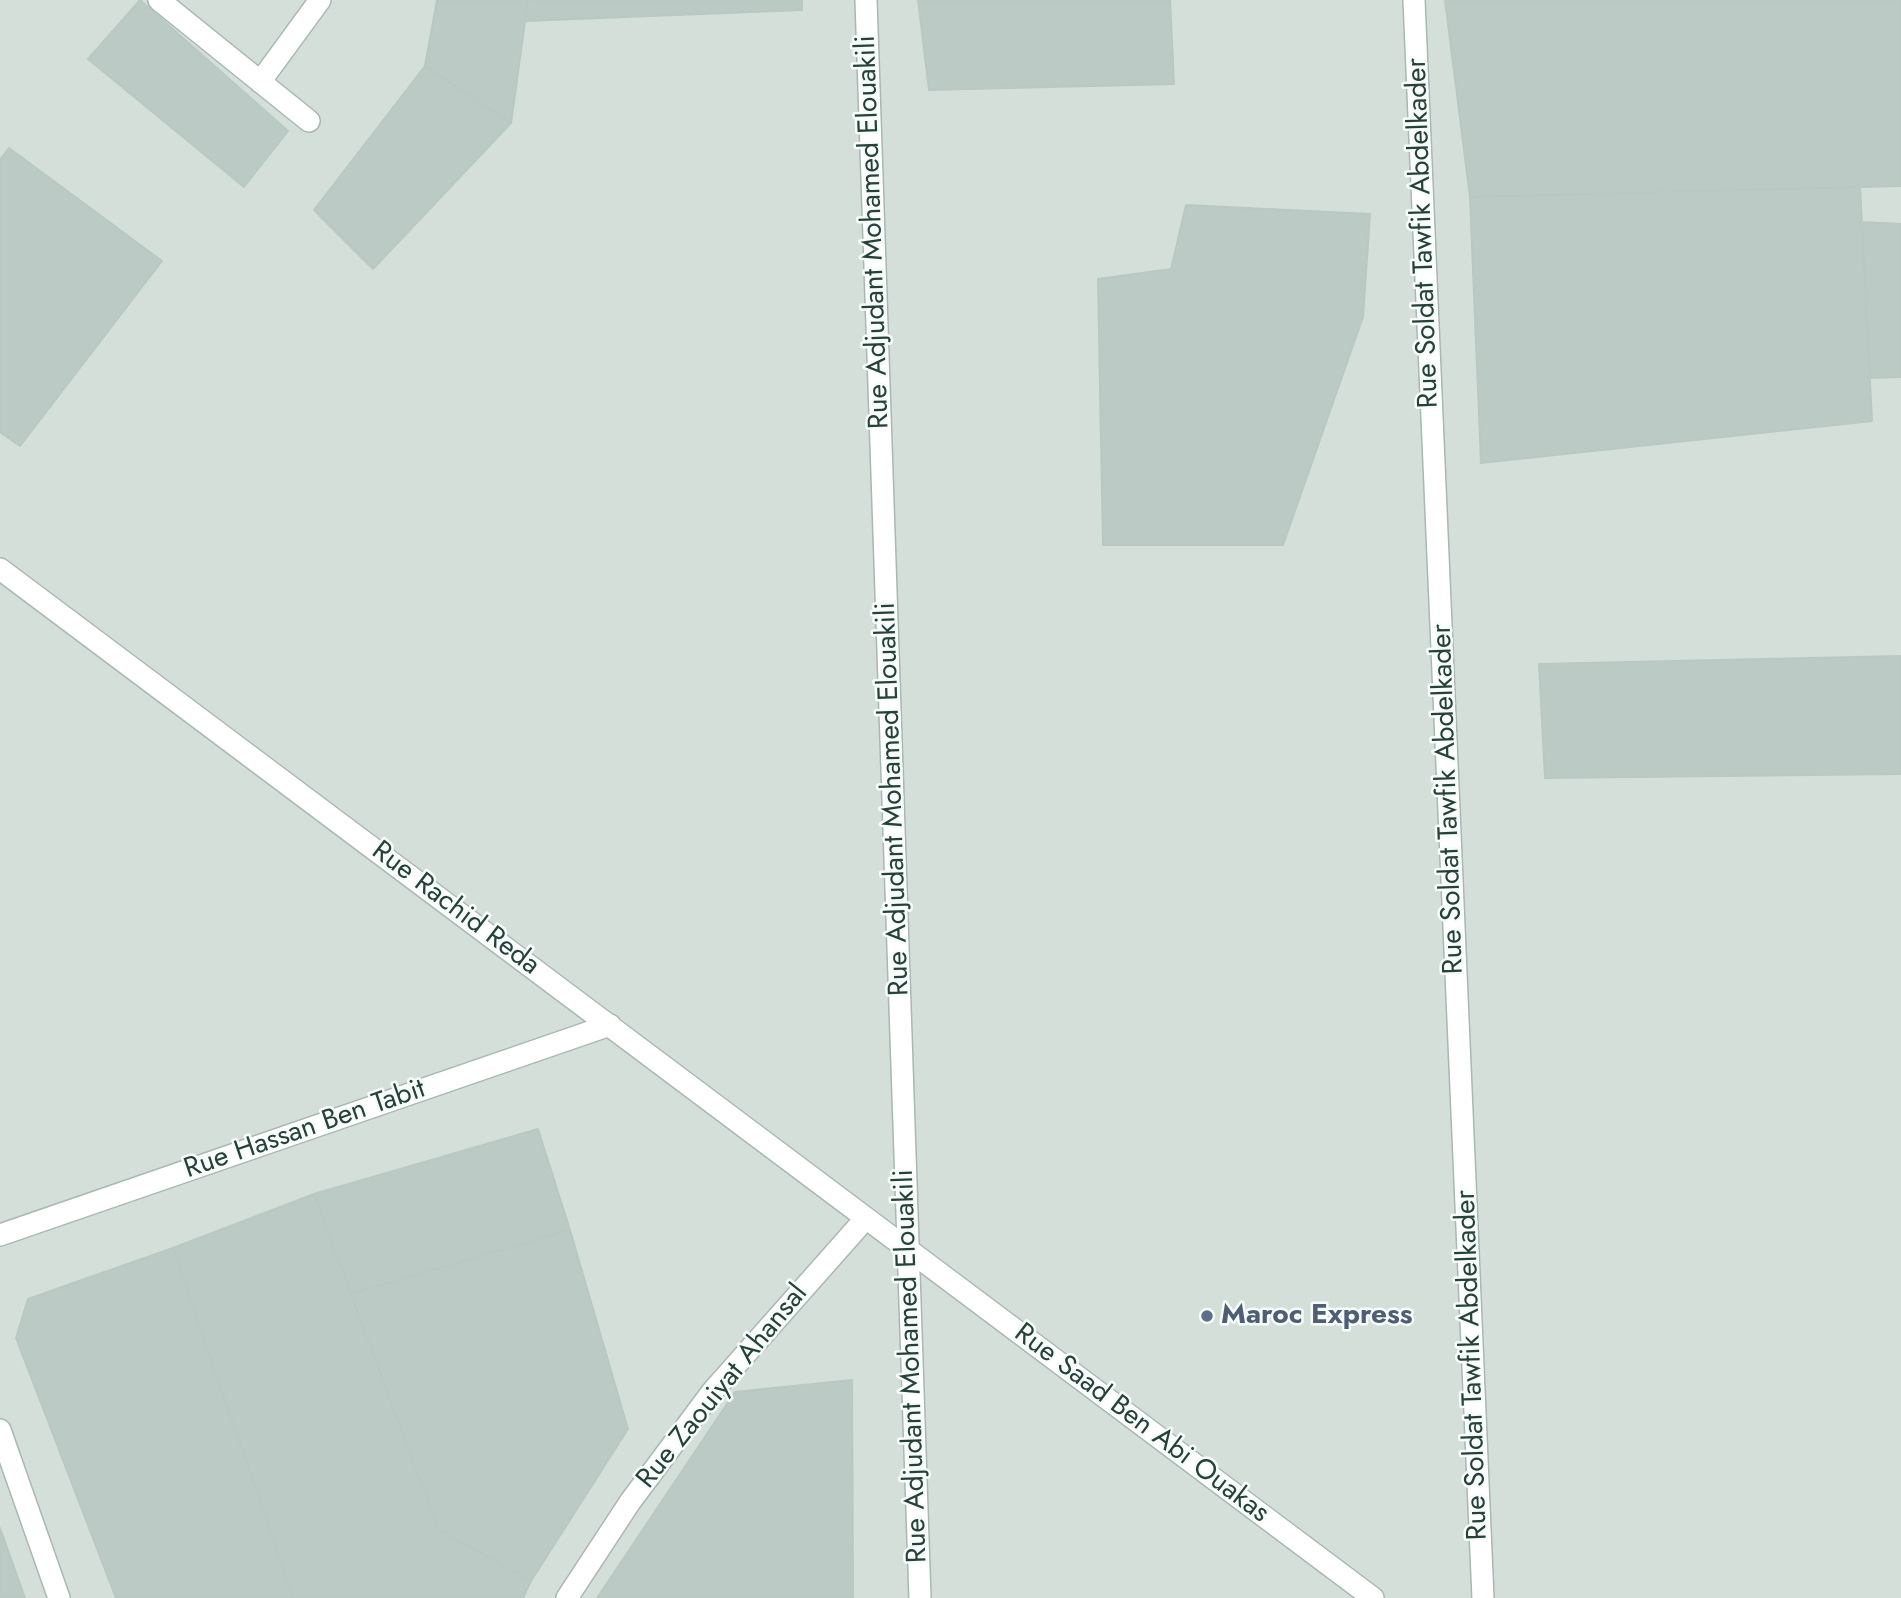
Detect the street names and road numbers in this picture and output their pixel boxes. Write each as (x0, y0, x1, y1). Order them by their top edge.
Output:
street label: Rue Adjudant Mohamed Elouakili (850, 35, 898, 429)
street label: Rue Soldat Tawfik Abdelkader (1401, 57, 1447, 409)
street label: Rue Adjudant Mohamed Elouakili (870, 602, 918, 996)
street label: Rue Soldat Tawfik Abdelkader (1426, 623, 1472, 975)
street label: Rue Rachid Reda (364, 835, 546, 983)
street label: Rue Hassan Ben Tabit (180, 1073, 430, 1187)
street label: Rue Adjudant Mohamed Elouakili (888, 1169, 936, 1563)
street label: Rue Soldat Tawfik Abdelkader (1450, 1189, 1496, 1541)
street label: Rue Zaouiyat Ahansal (630, 1278, 816, 1496)
street label: Rue Saad Ben Abi Ouakas (1007, 1317, 1275, 1531)

